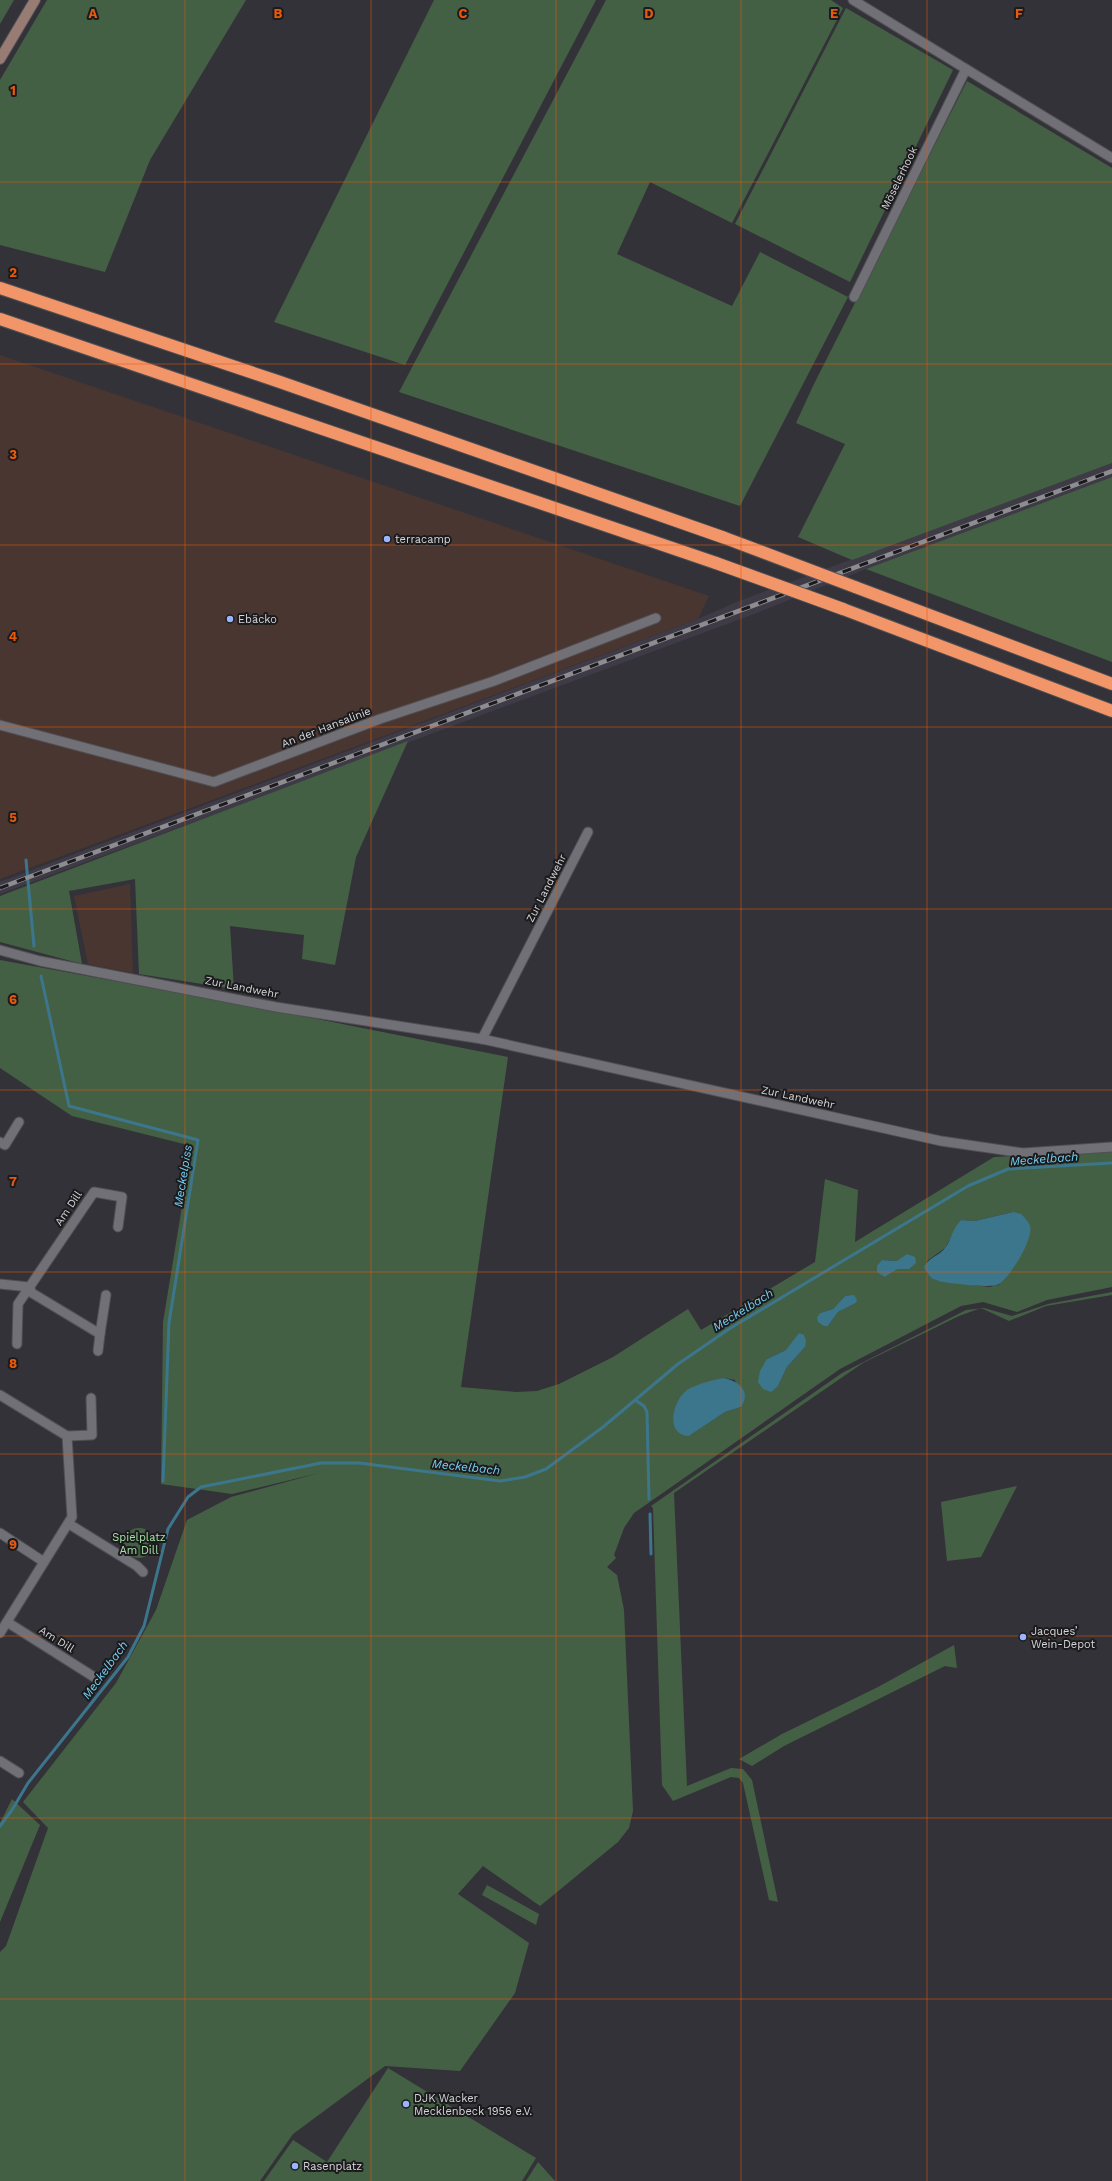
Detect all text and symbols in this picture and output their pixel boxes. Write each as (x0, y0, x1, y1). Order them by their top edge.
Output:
text: A (89, 6, 98, 21)
text: B (274, 6, 283, 21)
text: C (459, 6, 468, 21)
text: D (644, 6, 654, 21)
text: E (830, 6, 838, 21)
text: F (1015, 6, 1023, 21)
text: 1 (10, 83, 16, 98)
street label: Möselerhook (879, 145, 920, 212)
text: 2 (9, 265, 17, 280)
text: 3 (9, 447, 17, 462)
place label: terracamp (395, 533, 451, 546)
marker: terracamp (382, 534, 392, 544)
place label: Ebäcko (238, 613, 277, 626)
marker: Ebäcko (225, 614, 235, 624)
text: 4 (9, 629, 18, 644)
street label: An der Hansalinie (280, 704, 373, 750)
text: 5 (9, 810, 17, 825)
street label: Zur Landwehr (524, 852, 569, 924)
street label: Zur Landwehr (204, 974, 280, 1001)
text: 6 (9, 992, 17, 1007)
street label: Zur Landwehr (760, 1083, 836, 1112)
water label: Meckelpiss (171, 1144, 195, 1208)
water label: Meckelbach (1009, 1150, 1079, 1168)
text: 7 (9, 1174, 17, 1189)
street label: Am Dill (52, 1188, 85, 1228)
water label: Meckelbach (710, 1286, 776, 1334)
text: 8 (9, 1356, 17, 1371)
water label: Meckelbach (431, 1456, 501, 1478)
park label: Spielplatz Am Dill (112, 1531, 166, 1557)
text: 9 (9, 1537, 17, 1552)
street label: Am Dill (37, 1624, 77, 1656)
place label: Jacques’ Wein-Depot (1031, 1625, 1096, 1651)
marker: Jacques’ Wein-Depot (1018, 1632, 1028, 1642)
water label: Meckelbach (79, 1638, 131, 1702)
place label: DJK Wacker Mecklenbeck 1956 e.V. (414, 2092, 532, 2118)
marker: DJK Wacker Mecklenbeck 1956 e.V. (401, 2099, 411, 2109)
place label: Rasenplatz (303, 2160, 362, 2173)
marker: Rasenplatz (290, 2161, 300, 2171)

